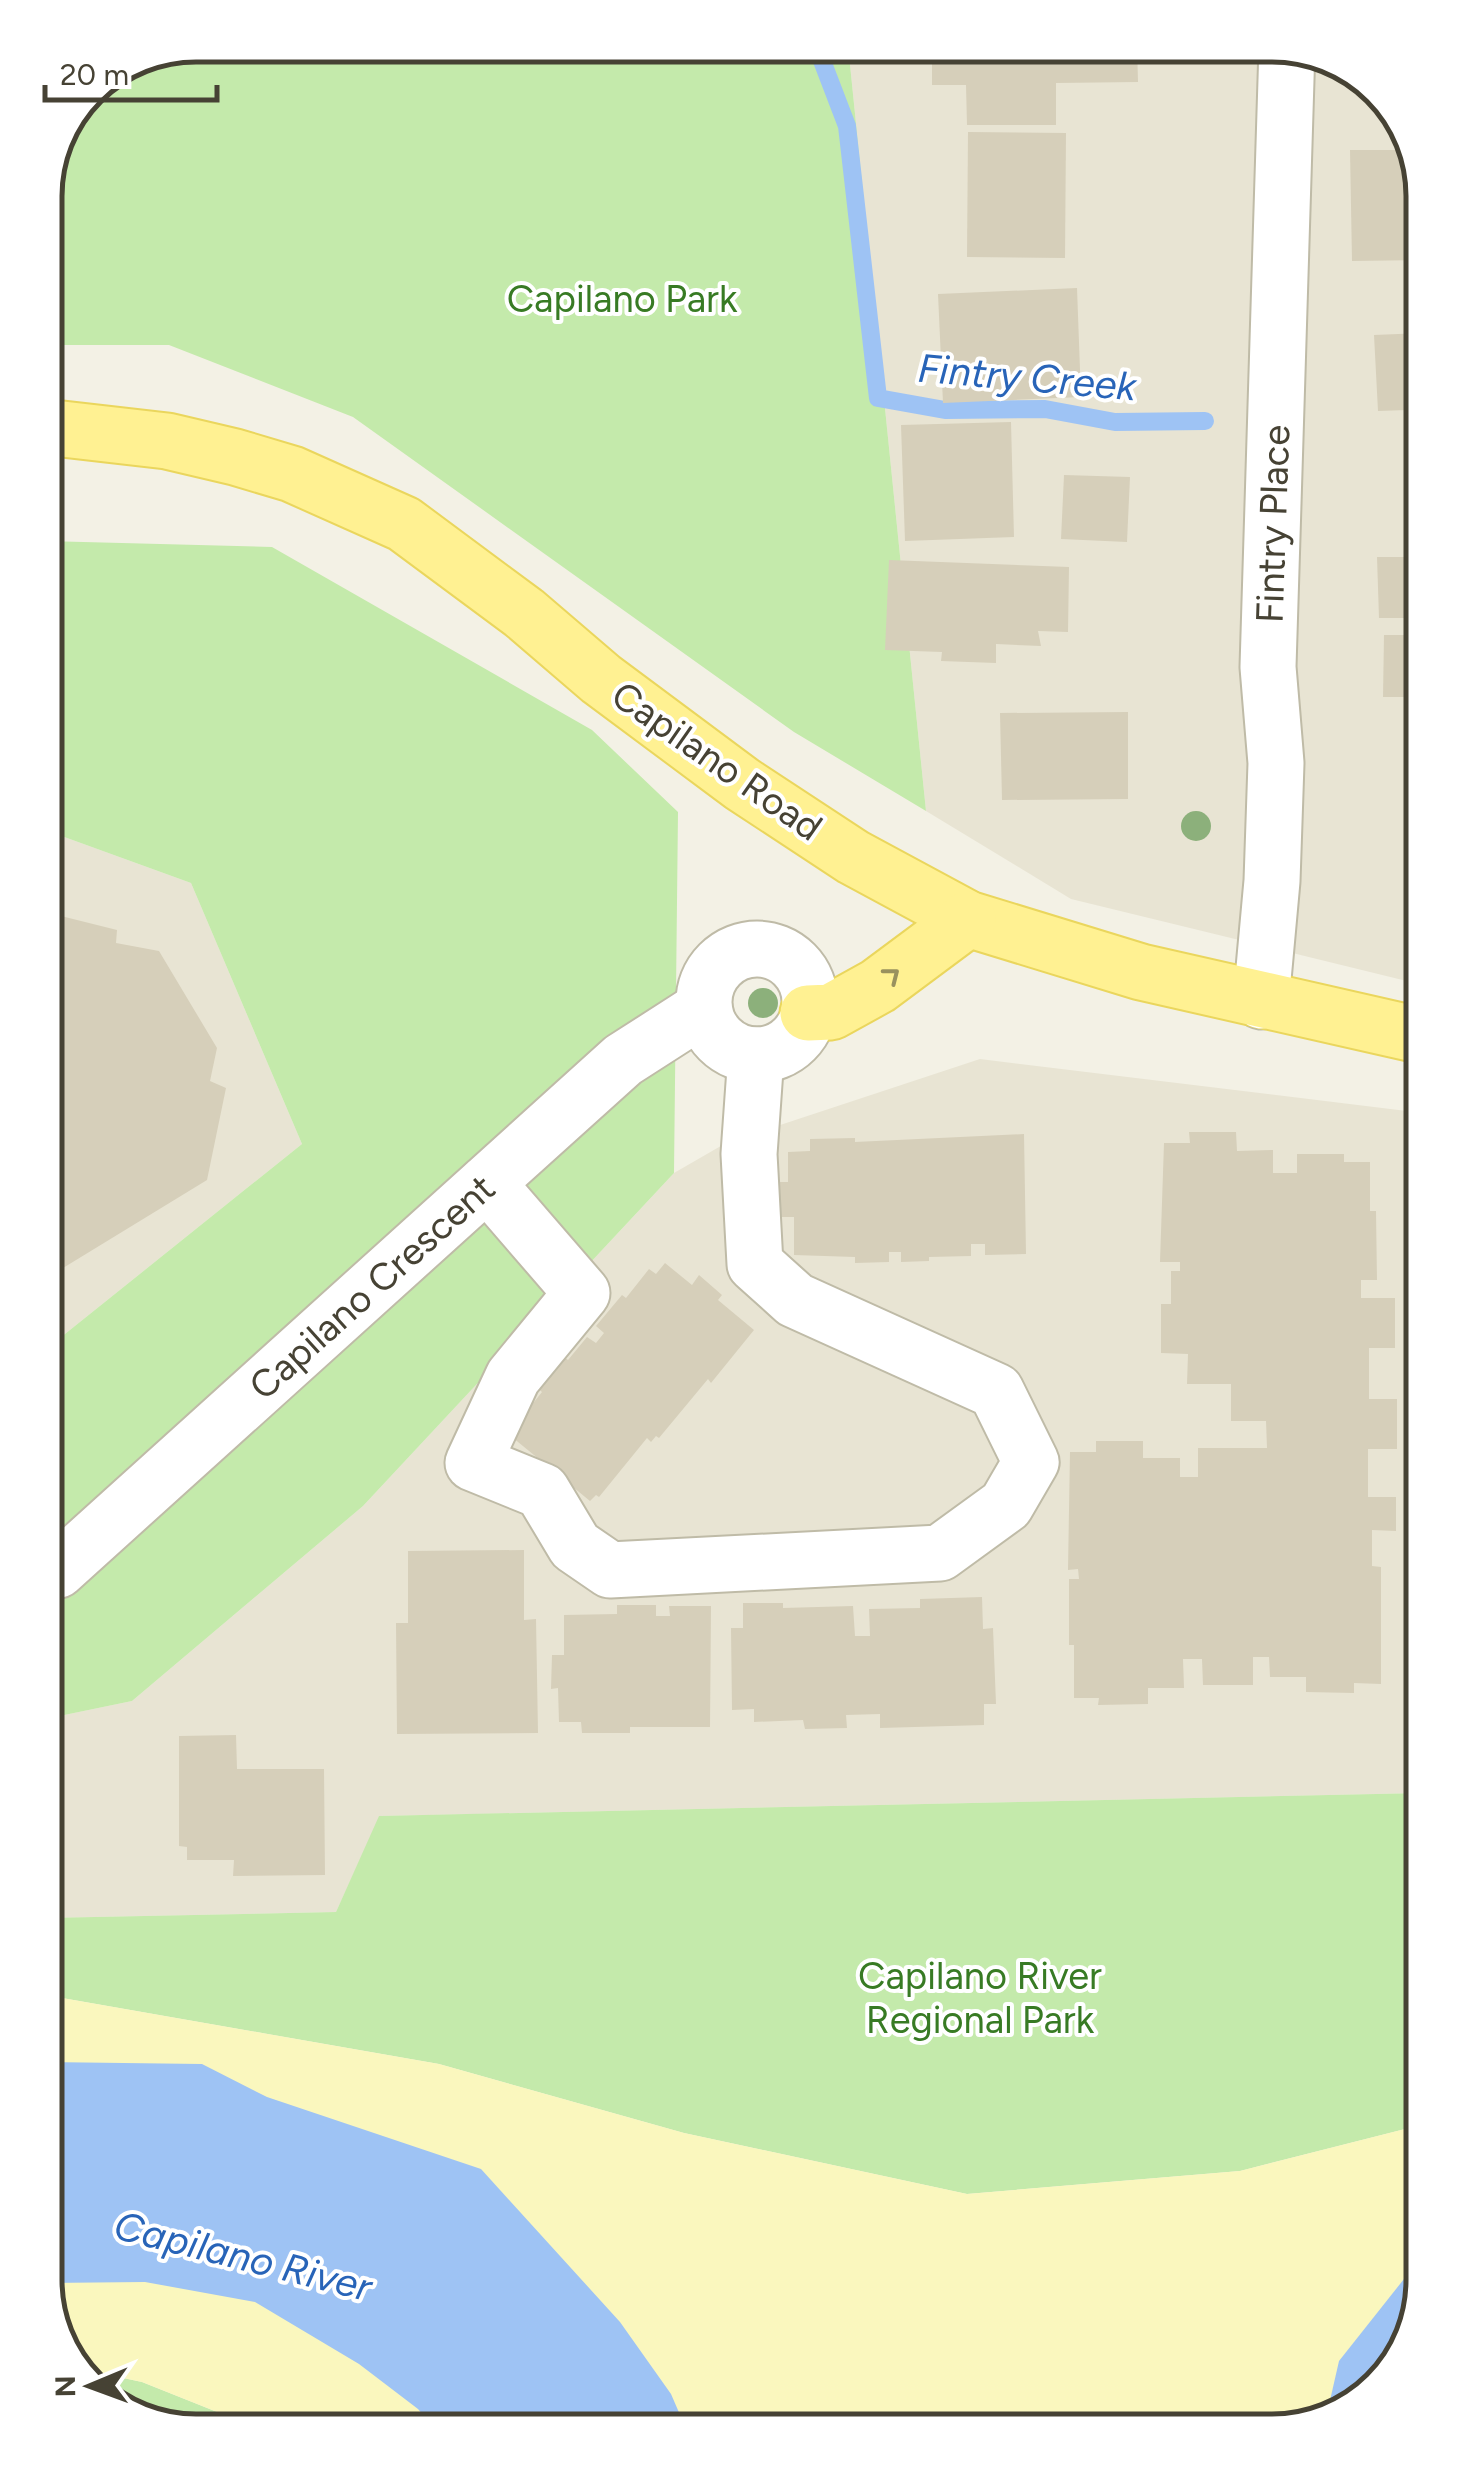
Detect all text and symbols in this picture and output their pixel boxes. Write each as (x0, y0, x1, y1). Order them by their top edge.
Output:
scale bar (45, 40, 218, 102)
text: 20 m (60, 56, 129, 93)
park label: Capilano Park (507, 276, 738, 322)
water label: Fintry Creek (916, 344, 1140, 411)
street label: Fintry Place (1247, 424, 1299, 624)
street label: Capilano Road (603, 672, 831, 850)
one-way arrow (881, 969, 899, 987)
street label: Capilano Crescent (240, 1165, 504, 1409)
park label: Capilano River Regional Park (858, 1953, 1102, 2043)
water label: Capilano River (109, 2201, 378, 2311)
north arrow (40, 2336, 140, 2436)
text: N (48, 2375, 82, 2398)

